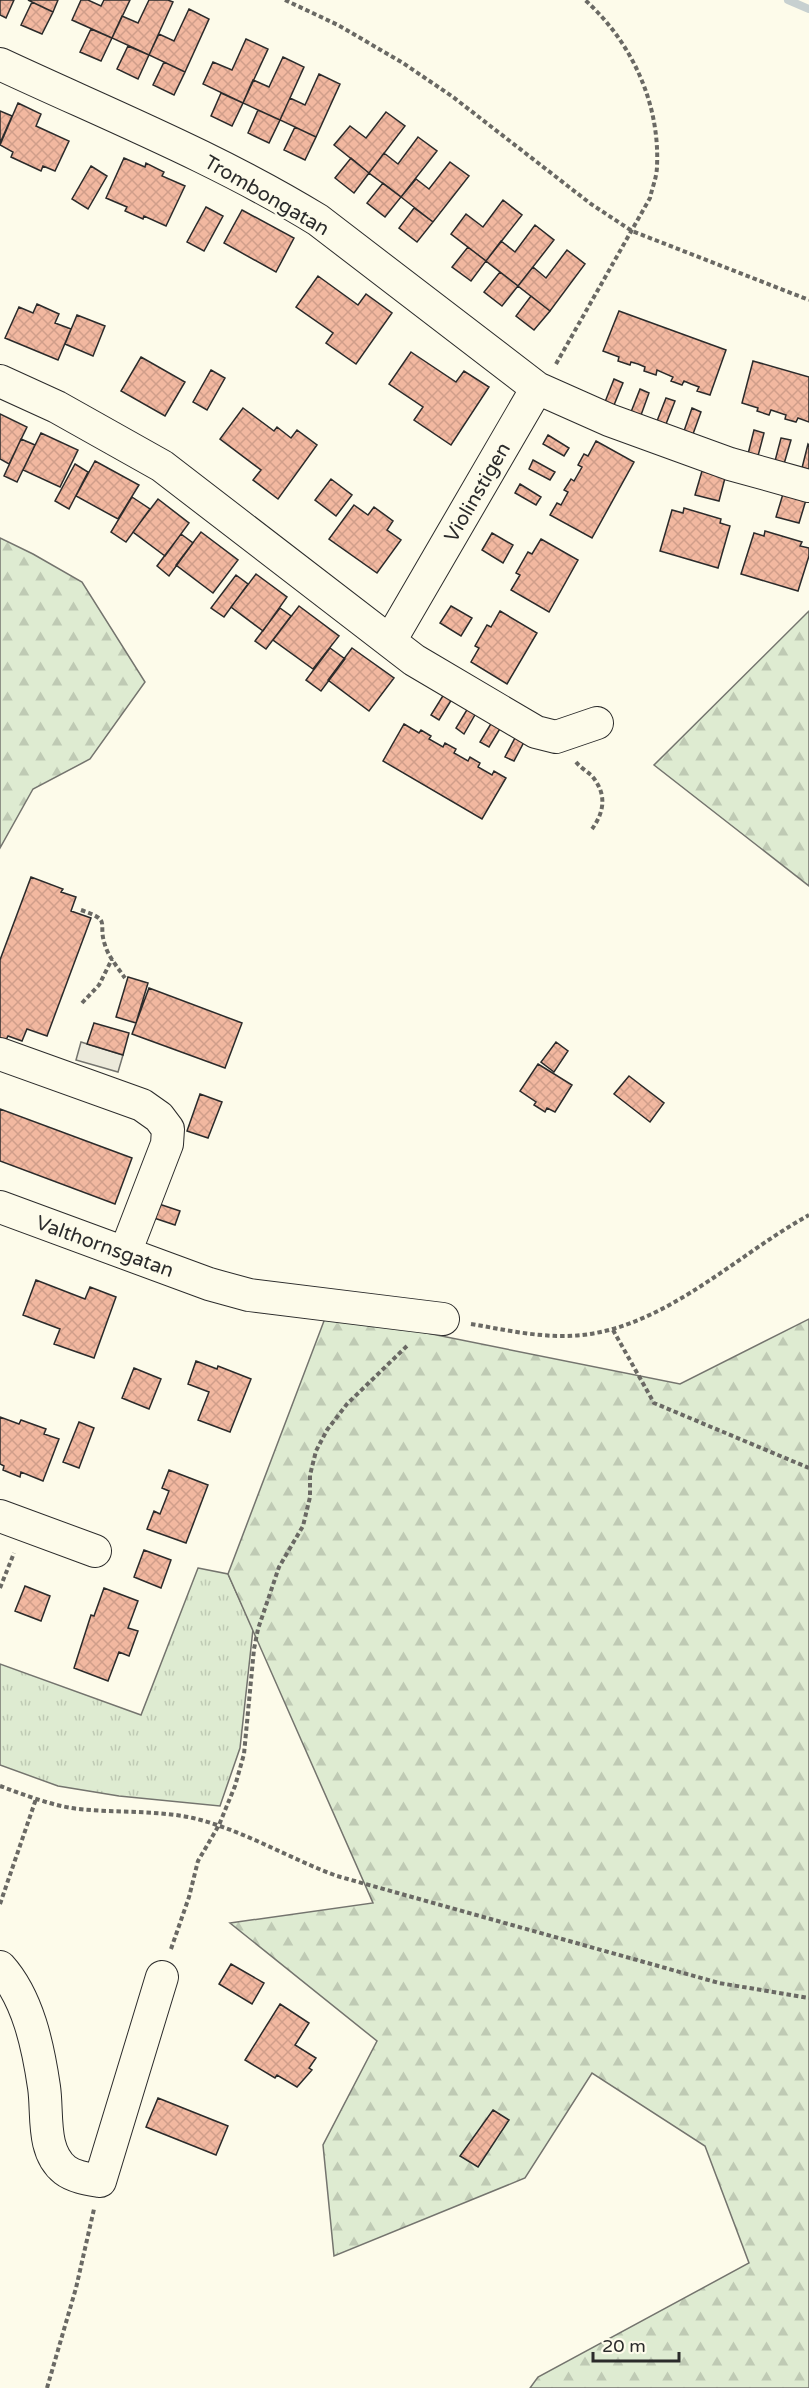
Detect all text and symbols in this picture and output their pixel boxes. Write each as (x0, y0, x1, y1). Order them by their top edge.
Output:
street label: Trombongatan (200, 150, 333, 241)
street label: Violinstigen (440, 438, 516, 547)
street label: Valthornsgatan (32, 1211, 177, 1283)
scale bar (593, 2325, 678, 2363)
text: 20 m (602, 2335, 646, 2357)

